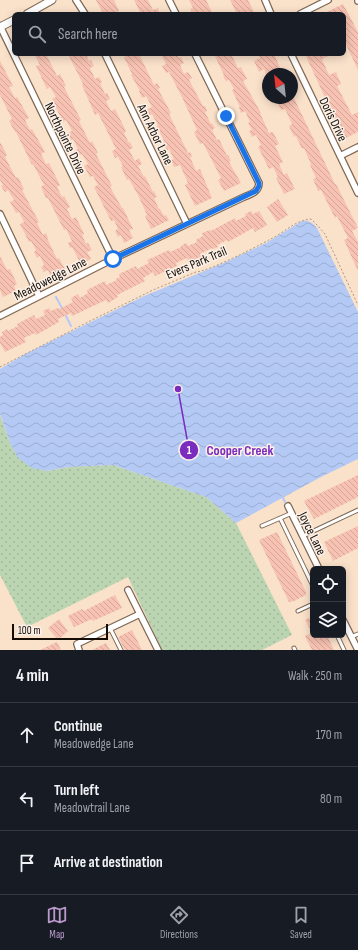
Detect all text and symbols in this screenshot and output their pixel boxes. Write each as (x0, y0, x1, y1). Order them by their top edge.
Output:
search box (12, 12, 346, 56)
icon: search (26, 23, 48, 45)
text: Search here (58, 25, 118, 44)
north arrow (262, 68, 298, 104)
street label: Doris Drive (316, 95, 351, 144)
street label: Northpointe Drive (41, 100, 89, 177)
street label: Ann Arbor Lane (133, 100, 177, 167)
route end (217, 107, 235, 125)
street label: Evers Park Trail (164, 243, 229, 283)
route start (104, 250, 122, 268)
street label: Meadowedge Lane (11, 254, 90, 304)
callout: Cooper Creek (179, 437, 282, 463)
text: Cooper Creek (206, 442, 274, 459)
text: 1 (187, 443, 192, 458)
street label: Joyce Lane (294, 508, 329, 558)
map controls (310, 566, 346, 638)
button: locate (310, 566, 346, 602)
button: layers (310, 602, 346, 638)
scale bar (12, 622, 108, 641)
text: 100 m (18, 624, 40, 637)
text: 4 min (16, 666, 49, 686)
text: Walk · 250 m (288, 668, 342, 684)
text: Continue (54, 717, 103, 736)
icon: ahead (16, 724, 38, 746)
text: 170 m (316, 727, 342, 743)
text: Meadowedge Lane (54, 736, 134, 752)
text: Turn left (54, 781, 99, 800)
icon: left (16, 788, 38, 810)
text: 80 m (320, 791, 342, 807)
text: Meadowtrail Lane (54, 800, 130, 816)
icon: arrive (16, 852, 38, 874)
text: Arrive at destination (54, 853, 163, 872)
tab: Map (46, 904, 68, 941)
tab: Directions (160, 904, 198, 941)
tab: Saved (290, 904, 312, 941)

